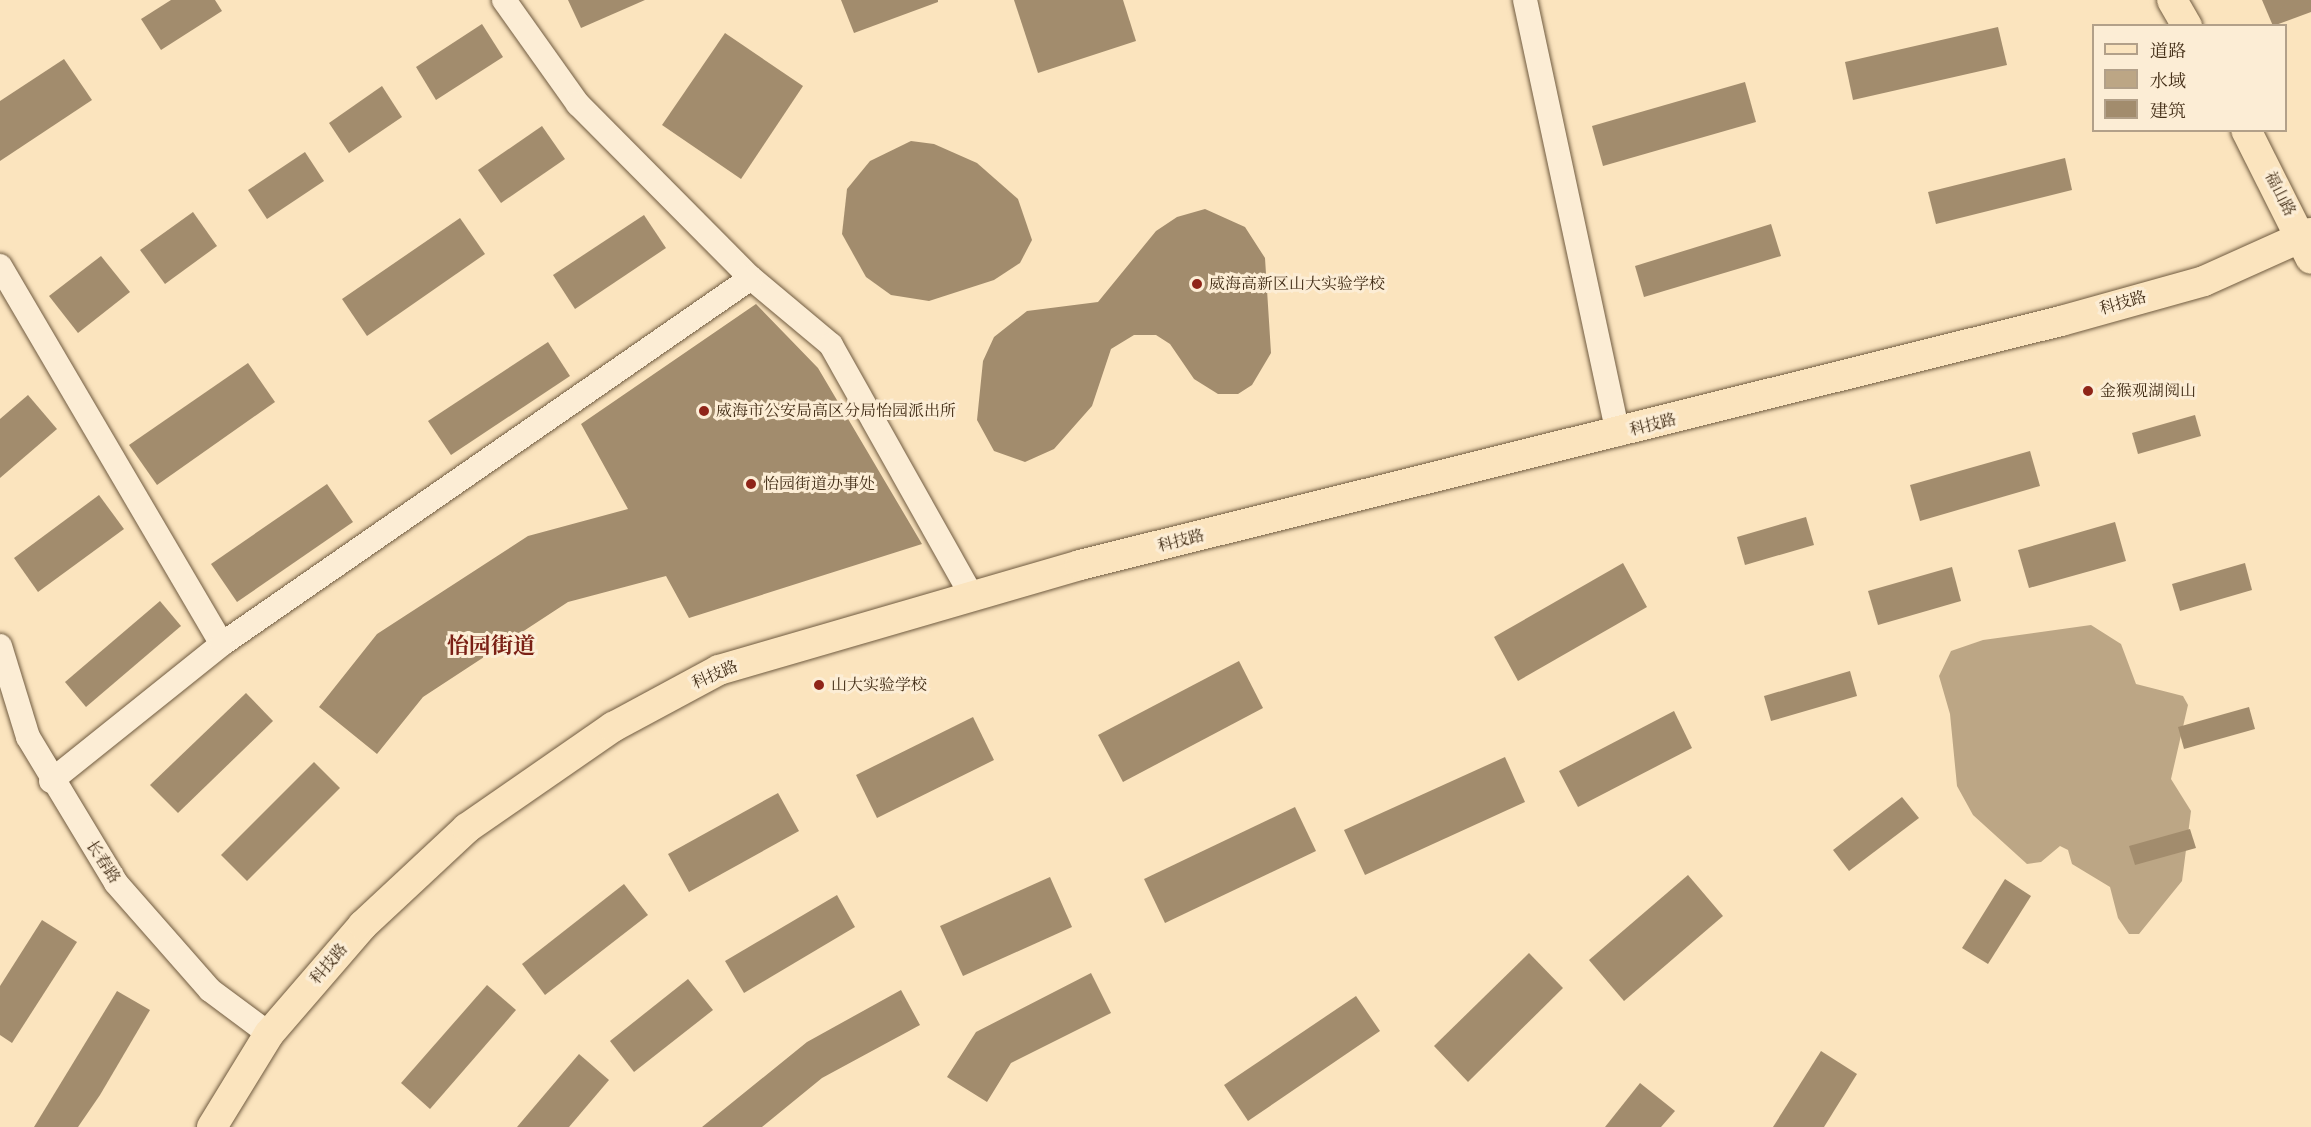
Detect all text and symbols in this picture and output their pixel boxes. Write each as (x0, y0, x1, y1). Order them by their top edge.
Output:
legend (2092, 24, 2287, 132)
text: 道路 (2150, 41, 2186, 62)
text: 水域 (2150, 71, 2186, 92)
text: 建筑 (2150, 101, 2186, 122)
street label: 福山路 (2261, 168, 2299, 220)
place label: 威海高新区山大实验学校 (1209, 274, 1385, 294)
marker: 威海高新区山大实验学校 (1190, 277, 1204, 291)
street label: 科技路 (2097, 287, 2149, 319)
place label: 金猴观湖阅山 (2100, 381, 2196, 401)
marker: 金猴观湖阅山 (2081, 384, 2095, 398)
place label: 威海市公安局高区分局怡园派出所 (716, 401, 956, 421)
marker: 威海市公安局高区分局怡园派出所 (697, 404, 711, 418)
street label: 科技路 (1627, 410, 1679, 440)
place label: 怡园街道办事处 (763, 474, 875, 494)
marker: 怡园街道办事处 (744, 477, 758, 491)
street label: 科技路 (1155, 526, 1207, 556)
district label: 怡园街道 (447, 634, 535, 660)
street label: 科技路 (689, 657, 741, 693)
place label: 山大实验学校 (831, 675, 927, 695)
marker: 山大实验学校 (812, 678, 826, 692)
street label: 长春路 (82, 837, 124, 887)
street label: 科技路 (306, 940, 352, 988)

